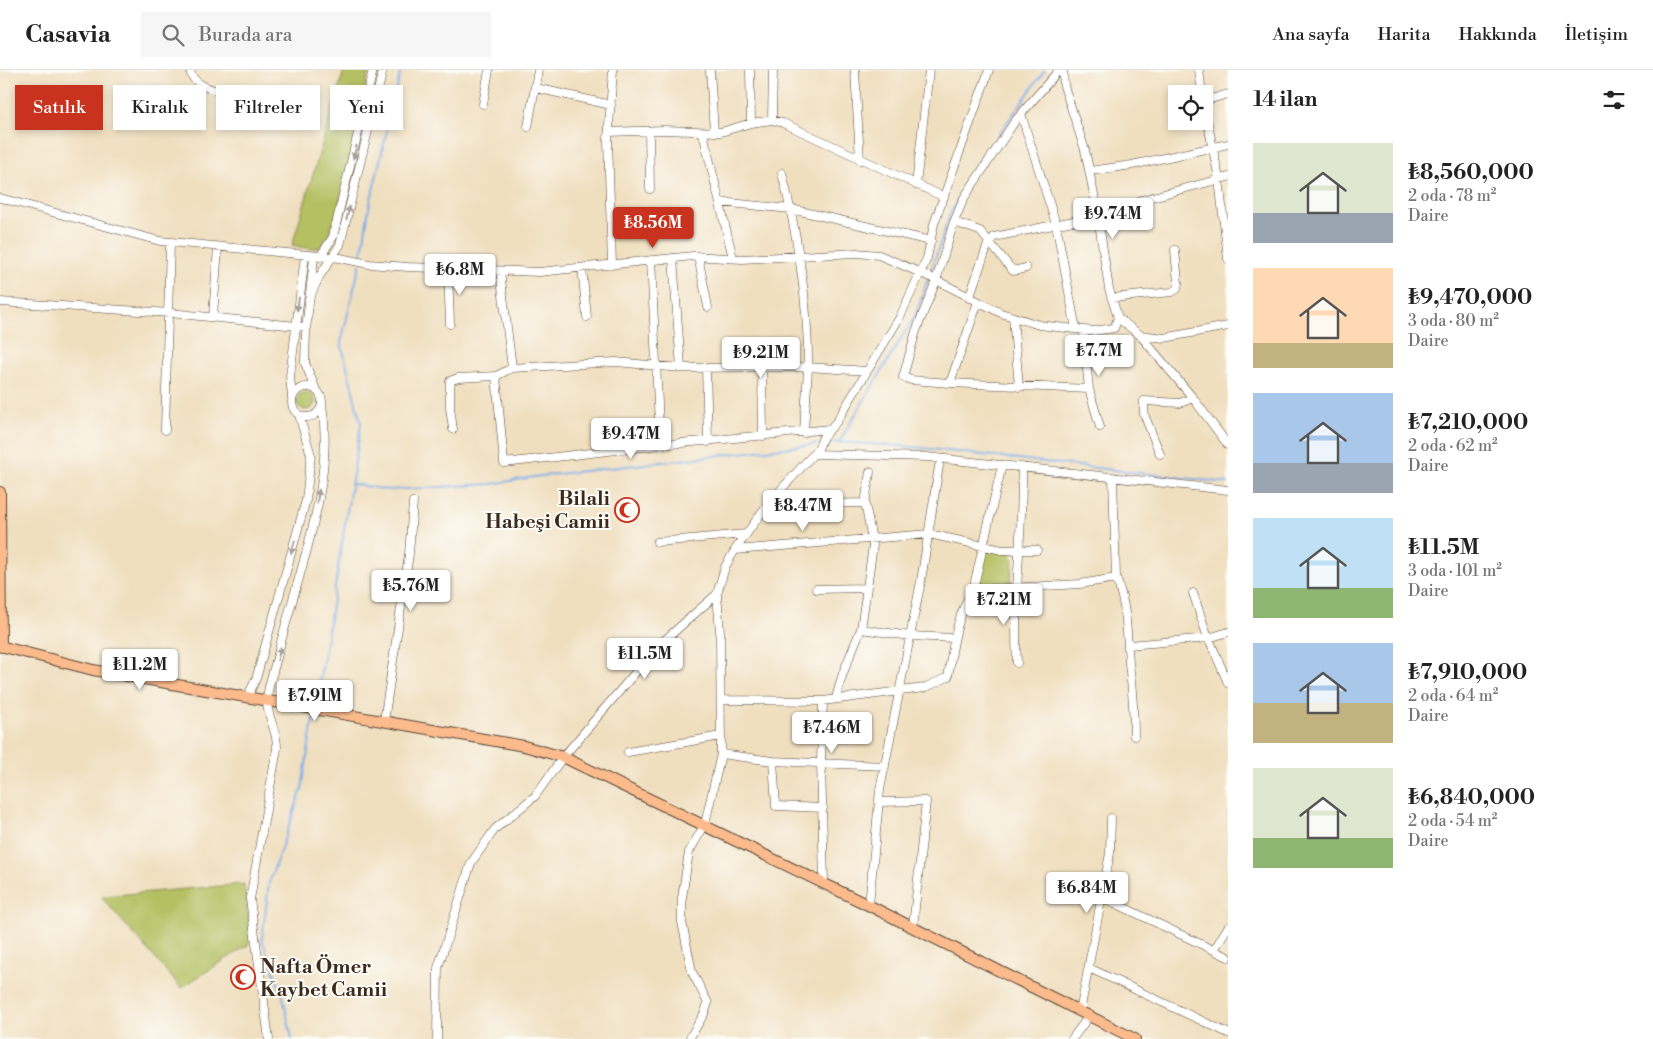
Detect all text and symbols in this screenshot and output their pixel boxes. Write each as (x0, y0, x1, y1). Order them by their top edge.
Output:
search box (141, 12, 491, 57)
text: Casavia (25, 20, 111, 50)
icon: search (159, 21, 187, 49)
text: Burada ara (199, 23, 292, 47)
text: Ana sayfa (1272, 23, 1350, 46)
text: Harita (1378, 23, 1431, 46)
text: Hakkında (1459, 23, 1537, 46)
text: İletişim (1565, 23, 1628, 46)
chip: Satılık (15, 85, 103, 130)
chip: Kiralık (113, 85, 206, 130)
chip: Filtreler (216, 85, 320, 130)
chip: Yeni (330, 85, 403, 130)
map controls (1168, 85, 1213, 130)
button: locate (1168, 85, 1213, 130)
icon: filters (1600, 86, 1628, 114)
text: 14 ilan (1253, 87, 1317, 113)
one-way arrow (350, 144, 358, 159)
text: ₺8,560,000 (1408, 160, 1534, 186)
icon: home (1293, 163, 1353, 223)
text: 2 oda · 78 m² (1408, 186, 1496, 206)
pin: ₺9.74M (1072, 198, 1154, 240)
text: ₺9.74M (1084, 204, 1142, 224)
one-way arrow (345, 205, 353, 220)
pin: ₺8.56M (612, 206, 694, 249)
text: Daire (1408, 206, 1449, 226)
text: ₺8.56M (624, 213, 682, 233)
pin: ₺6.8M (425, 254, 495, 296)
text: ₺6.8M (436, 260, 484, 280)
text: ₺9,470,000 (1408, 285, 1532, 311)
icon: home (1293, 288, 1353, 348)
one-way arrow (293, 296, 301, 312)
text: 3 oda · 80 m² (1408, 311, 1499, 331)
text: Daire (1408, 331, 1449, 351)
pin: ₺7.7M (1064, 334, 1134, 377)
pin: ₺9.21M (720, 336, 802, 379)
text: ₺7.7M (1076, 341, 1122, 361)
text: ₺9.21M (733, 343, 789, 363)
text: ₺7,210,000 (1408, 410, 1528, 436)
icon: home (1293, 413, 1353, 473)
pin: ₺9.47M (590, 418, 672, 460)
text: ₺9.47M (602, 424, 660, 444)
text: 2 oda · 62 m² (1408, 436, 1498, 456)
text: Daire (1408, 456, 1449, 476)
place label: Bilali Habeşi Camii (485, 487, 611, 535)
one-way arrow (314, 488, 322, 504)
pin: ₺8.47M (762, 490, 844, 532)
text: ₺8.47M (774, 496, 832, 516)
mosque icon: Bilali Habeşi Camii (614, 497, 640, 523)
text: ₺11.5M (1408, 535, 1479, 561)
icon: home (1293, 538, 1353, 598)
one-way arrow (289, 540, 297, 555)
text: 3 oda · 101 m² (1408, 561, 1502, 581)
pin: ₺5.76M (370, 570, 452, 612)
text: ₺5.76M (382, 576, 440, 596)
text: Daire (1408, 581, 1449, 601)
pin: ₺7.21M (963, 584, 1045, 626)
text: ₺7.21M (977, 590, 1031, 610)
pin: ₺11.5M (604, 638, 686, 680)
text: ₺11.5M (618, 644, 672, 664)
one-way arrow (275, 646, 283, 661)
pin: ₺11.2M (99, 648, 181, 691)
text: ₺11.2M (113, 655, 167, 675)
text: ₺7,910,000 (1408, 660, 1527, 686)
icon: home (1293, 663, 1353, 723)
pin: ₺7.91M (274, 680, 356, 722)
text: ₺7.91M (288, 686, 342, 706)
text: 2 oda · 64 m² (1408, 686, 1498, 706)
text: Daire (1408, 706, 1449, 726)
pin: ₺7.46M (791, 712, 873, 754)
text: ₺7.46M (803, 718, 861, 738)
text: ₺6,840,000 (1408, 785, 1535, 811)
icon: home (1293, 788, 1353, 848)
text: 2 oda · 54 m² (1408, 811, 1497, 831)
text: Daire (1408, 831, 1449, 851)
pin: ₺6.84M (1046, 872, 1128, 914)
text: ₺6.84M (1057, 878, 1117, 898)
place label: Nafta Ömer Kaybet Camii (260, 954, 388, 1003)
mosque icon: Nafta Ömer Kaybet Camii (230, 964, 256, 990)

